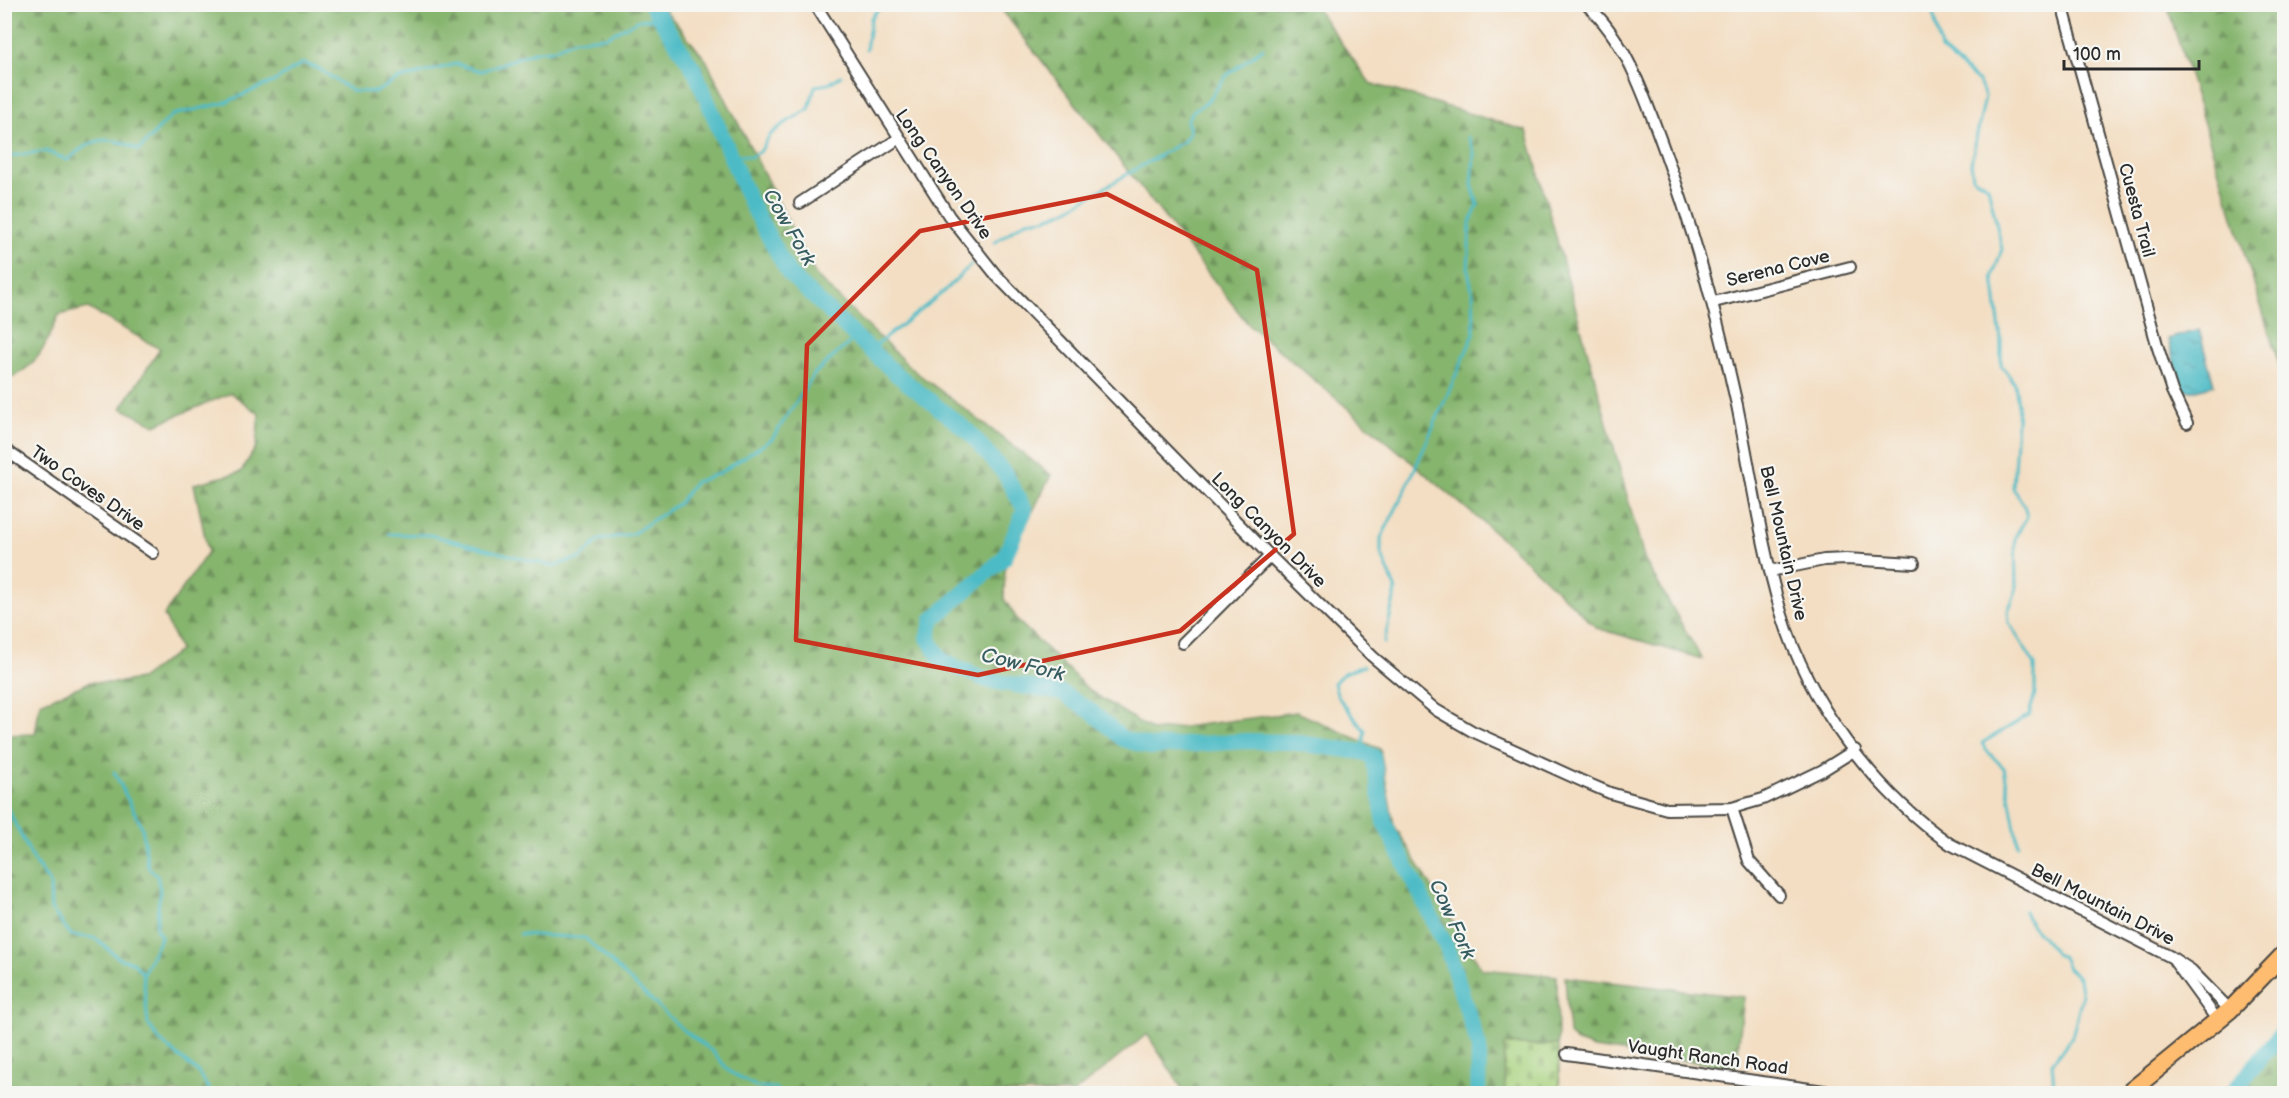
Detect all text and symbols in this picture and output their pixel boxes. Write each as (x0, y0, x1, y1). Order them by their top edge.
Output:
scale bar (2064, 33, 2199, 71)
text: 100 m (2073, 44, 2121, 65)
street label: Long Canyon Drive (891, 105, 996, 244)
street label: Cuesta Trail (2114, 161, 2159, 259)
water label: Cow Fork (757, 185, 821, 271)
street label: Serena Cove (1724, 245, 1832, 291)
street label: Two Coves Drive (27, 441, 149, 536)
street label: Bell Mountain Drive (1755, 464, 1812, 623)
street label: Long Canyon Drive (1207, 469, 1331, 592)
water label: Cow Fork (979, 643, 1068, 687)
street label: Bell Mountain Drive (2027, 859, 2178, 950)
water label: Cow Fork (1424, 876, 1481, 964)
street label: Vaught Ranch Road (1626, 1036, 1789, 1079)

